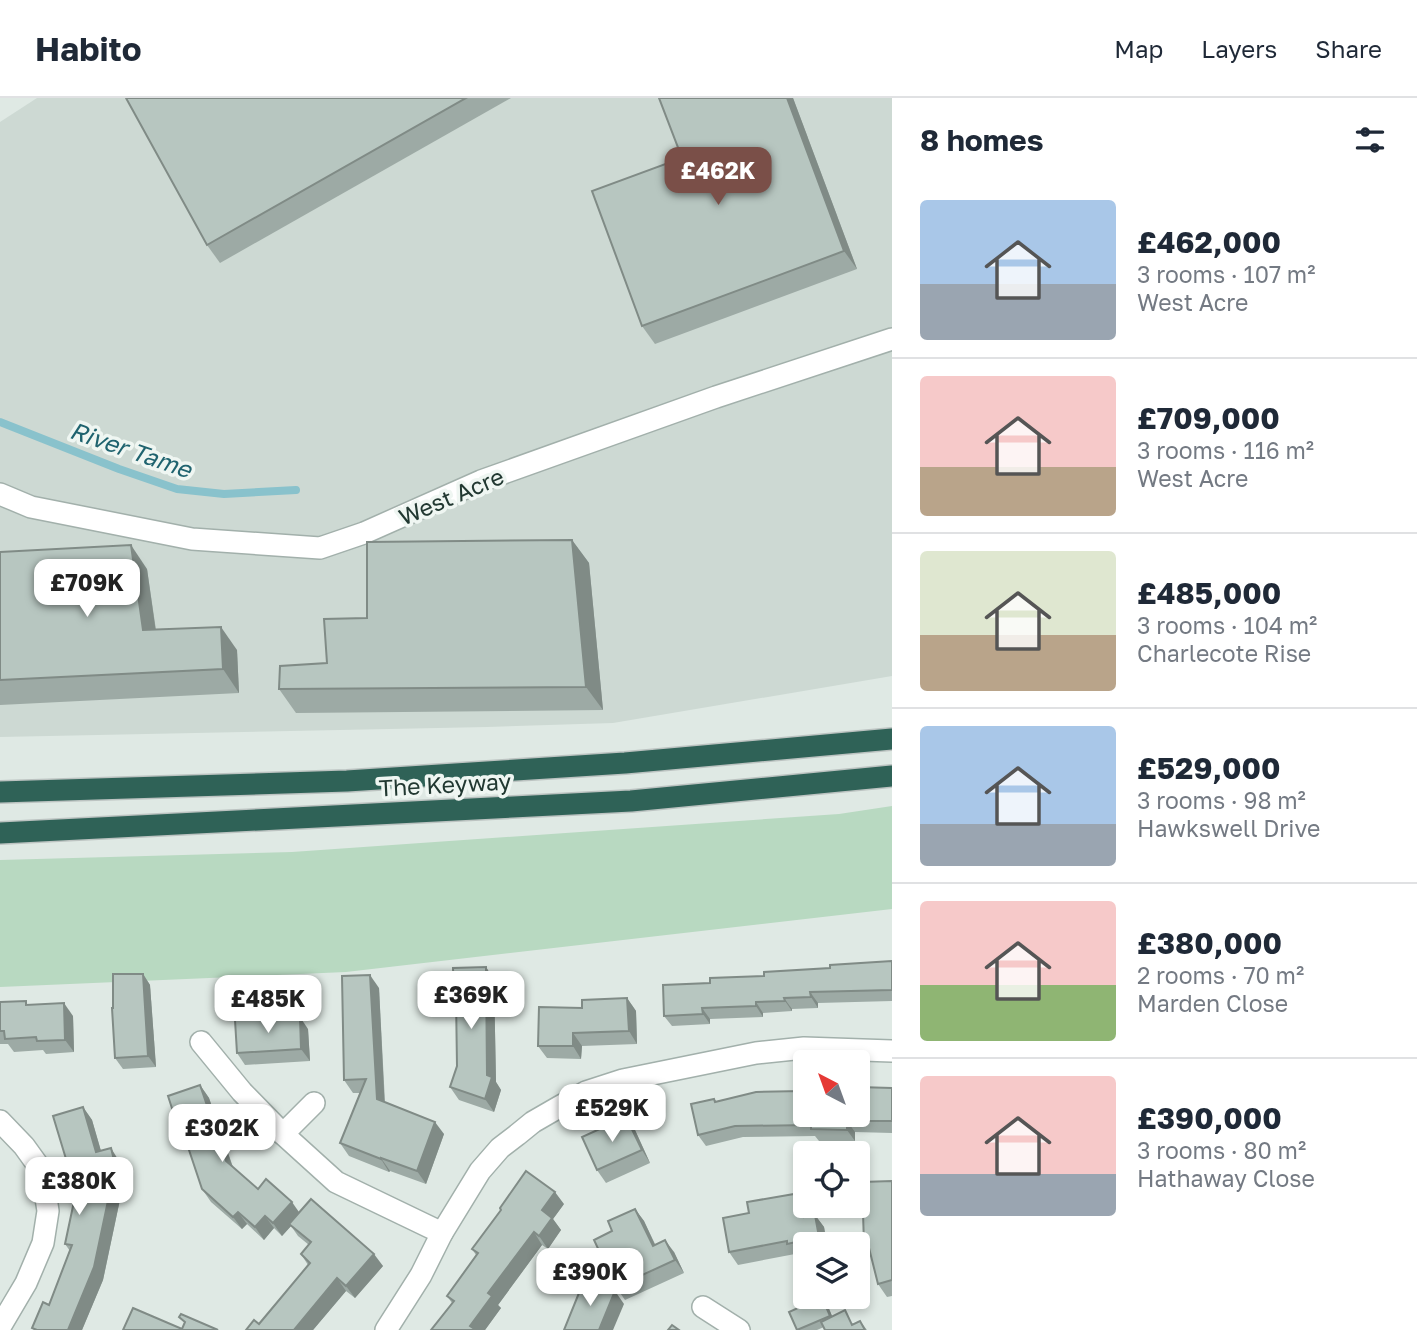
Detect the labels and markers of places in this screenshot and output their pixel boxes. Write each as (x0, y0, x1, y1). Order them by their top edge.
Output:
pin: £462K (669, 148, 767, 207)
pin: £709K (38, 560, 136, 619)
pin: £369K (422, 972, 520, 1031)
pin: £485K (219, 976, 317, 1035)
pin: £529K (563, 1084, 661, 1144)
pin: £302K (173, 1104, 271, 1164)
pin: £380K (30, 1158, 128, 1217)
pin: £390K (541, 1248, 639, 1308)

